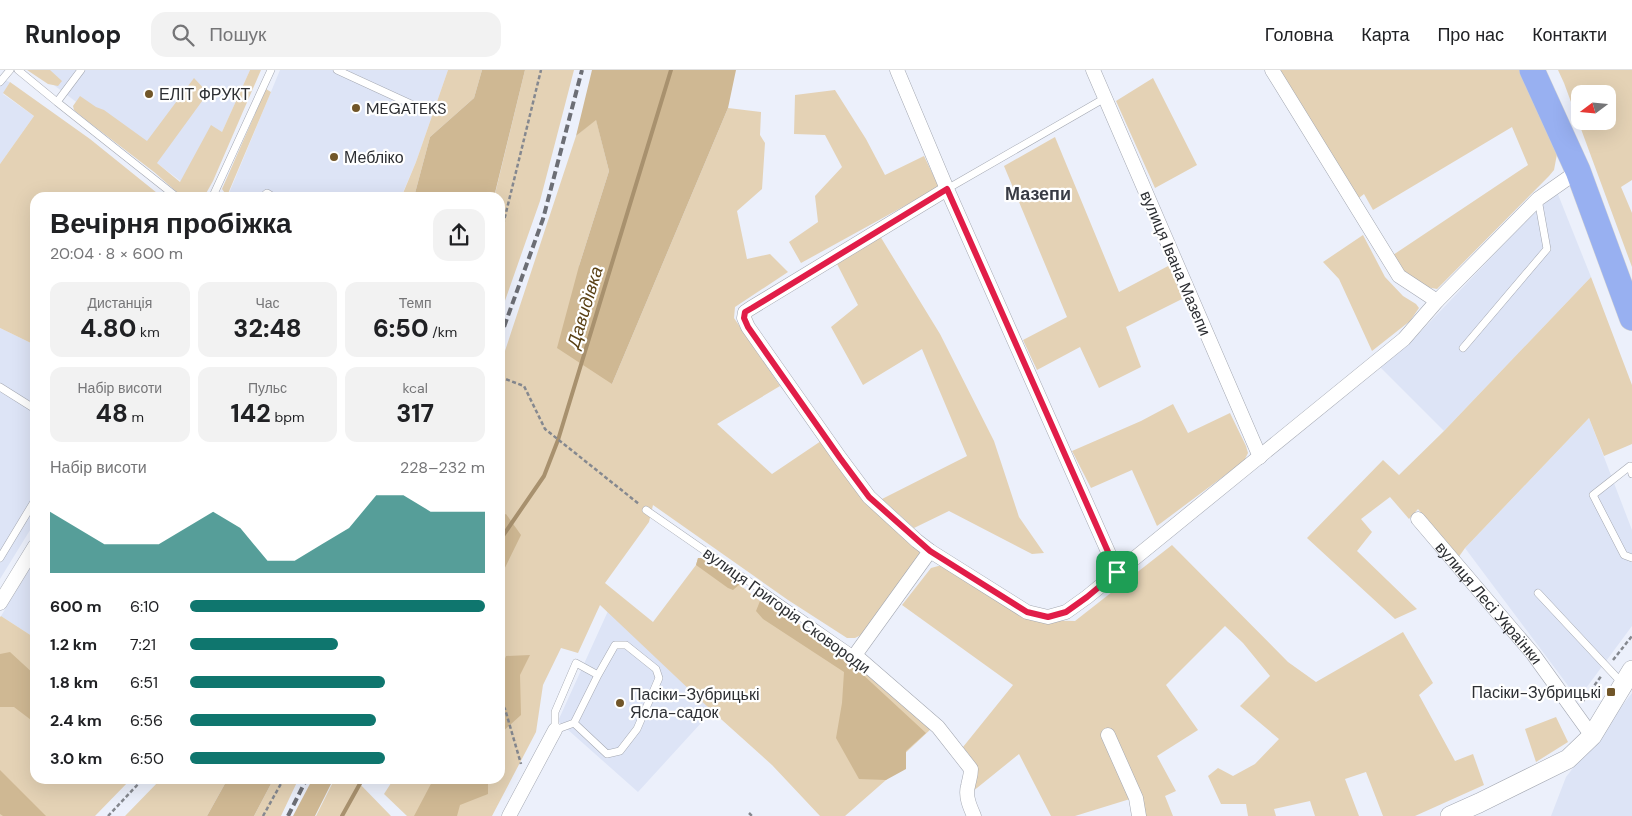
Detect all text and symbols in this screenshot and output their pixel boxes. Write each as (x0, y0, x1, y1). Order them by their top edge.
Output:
search box (151, 12, 501, 57)
text: Runloop (25, 19, 121, 50)
icon: search (169, 21, 197, 49)
text: Пошук (209, 22, 266, 47)
text: Головна (1265, 23, 1333, 47)
text: Карта (1361, 23, 1409, 47)
text: Про нас (1437, 23, 1504, 47)
text: Контакти (1532, 23, 1607, 47)
place label: ЕЛІТ ФРУКТ (159, 84, 251, 105)
north arrow (1571, 85, 1616, 130)
map controls (1571, 85, 1616, 130)
marker: ЕЛІТ ФРУКТ (143, 88, 155, 100)
place label: MEGATEKS (366, 98, 447, 119)
marker: MEGATEKS (350, 102, 362, 114)
place label: Мебліко (344, 147, 404, 168)
marker: Мебліко (328, 151, 340, 163)
district label: Мазепи (1005, 182, 1071, 206)
street label: вулиця Івана Мазепи (1135, 187, 1216, 339)
text: Вечірня пробіжка (50, 205, 292, 242)
button: share (433, 209, 485, 261)
text: 20:04 · 8 × 600 m (50, 243, 183, 264)
water label: Давидівка (561, 263, 609, 353)
text: Дистанція (87, 294, 152, 312)
text: Час (255, 294, 280, 312)
text: Темп (399, 294, 432, 312)
text: 4.80 (80, 312, 136, 345)
text: 32:48 (233, 312, 302, 345)
text: 6:50 (373, 312, 429, 345)
text: km (136, 323, 160, 341)
text: /km (429, 323, 457, 341)
text: Набір висоти (77, 379, 162, 397)
text: Пульс (248, 379, 287, 397)
text: kcal (403, 379, 428, 397)
text: 48 (96, 397, 128, 430)
text: 142 (231, 397, 271, 430)
text: 317 (396, 397, 434, 430)
text: m (128, 408, 144, 426)
text: bpm (271, 408, 304, 426)
text: Набір висоти (50, 457, 147, 478)
text: 228–232 m (400, 457, 485, 478)
street label: вулиця Лесі Українки (1431, 537, 1547, 669)
street label: вулиця Григорія Сковороди (699, 543, 875, 678)
pin (1096, 551, 1138, 593)
icon: arrive (1103, 558, 1131, 586)
text: 600 m (50, 596, 102, 617)
text: 6:10 (130, 596, 159, 617)
text: 1.2 km (50, 634, 97, 655)
text: 7:21 (130, 634, 156, 655)
text: 1.8 km (50, 672, 98, 693)
text: 6:51 (130, 672, 158, 693)
place label: Пасіки-Зубрицькі (1472, 682, 1601, 703)
place label: Пасіки-Зубрицькі Ясла-садок (630, 684, 759, 723)
marker: Пасіки-Зубрицькі (1605, 686, 1617, 698)
marker: Пасіки-Зубрицькі Ясла-садок (614, 697, 626, 709)
text: 2.4 km (50, 710, 102, 731)
text: 6:56 (130, 710, 163, 731)
text: 3.0 km (50, 748, 102, 769)
text: 6:50 (130, 748, 164, 769)

